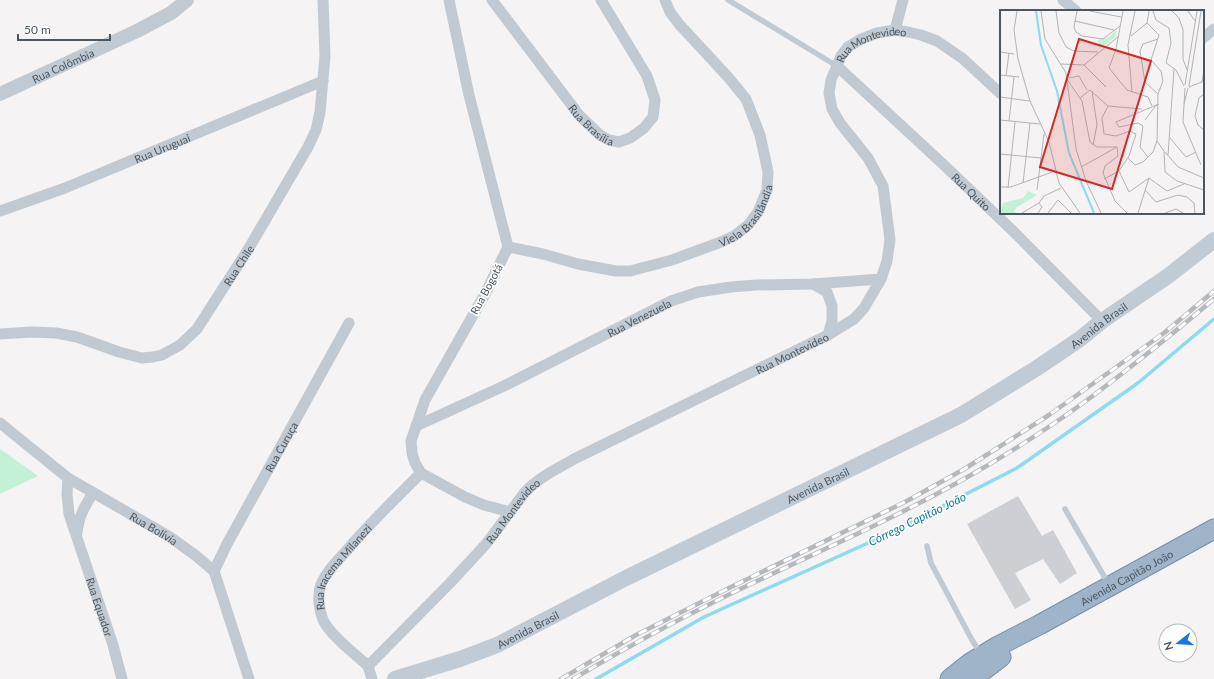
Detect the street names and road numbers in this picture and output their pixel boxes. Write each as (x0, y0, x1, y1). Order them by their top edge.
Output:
street label: Rua Montevideo (833, 24, 908, 64)
street label: Rua Colômbia (30, 45, 96, 85)
street label: Rua Brasília (567, 101, 615, 147)
street label: Rua Uruguai (132, 130, 192, 165)
street label: Rua Quito (949, 170, 994, 213)
street label: Viela Brasilândia (717, 185, 774, 249)
street label: Rua Chile (220, 242, 256, 288)
street label: Rua Bogotá (467, 261, 505, 317)
street label: Rua Venezuela (605, 296, 673, 339)
street label: Avenida Brasil (1067, 299, 1130, 350)
street label: Rua Montevideo (753, 329, 830, 376)
street label: Rua Curuça (262, 419, 300, 474)
street label: Avenida Brasil (784, 464, 851, 506)
street label: Rua Montevideo (482, 475, 542, 546)
street label: Rua Bolívia (128, 509, 181, 547)
street label: Rua Iracema Milanezi (312, 521, 374, 611)
street label: Avenida Capitão João (1078, 546, 1175, 608)
street label: Rua Equador (84, 576, 116, 638)
street label: Avenida Brasil (494, 608, 561, 651)

